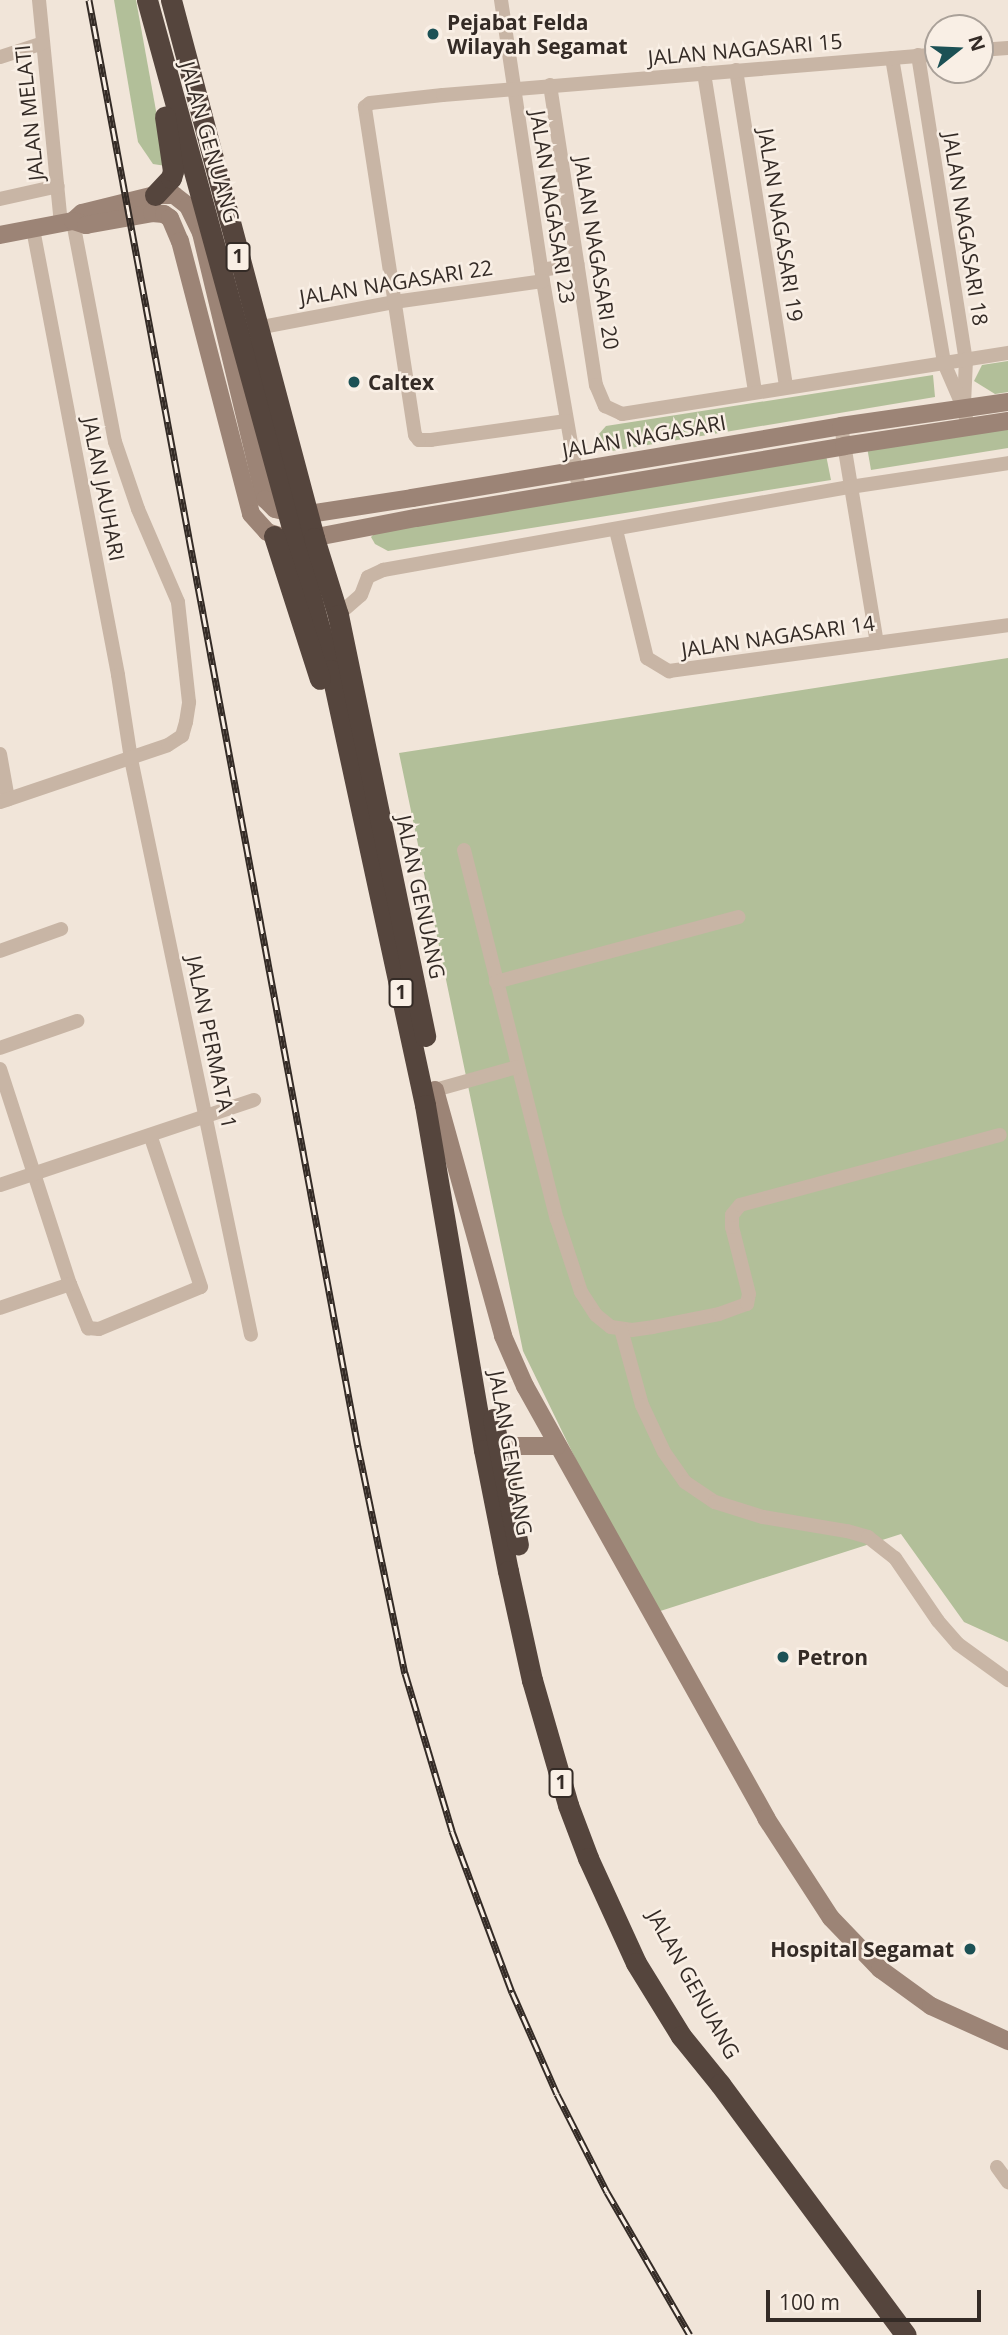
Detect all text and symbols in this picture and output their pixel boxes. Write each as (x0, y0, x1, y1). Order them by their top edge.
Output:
place label: Pejabat Felda Wilayah Segamat (447, 9, 628, 59)
north arrow (924, 14, 994, 84)
marker: Pejabat Felda Wilayah Segamat (425, 26, 441, 42)
street label: JALAN NAGASARI 15 (647, 28, 843, 70)
text: N (962, 32, 992, 54)
street label: JALAN MELATI (9, 44, 49, 182)
street label: JALAN GENUANG (175, 58, 245, 226)
street label: JALAN NAGASARI 23 (525, 109, 581, 305)
street label: JALAN NAGASARI 19 (753, 127, 809, 323)
street label: JALAN NAGASARI 18 (938, 131, 994, 327)
street label: JALAN NAGASARI 20 (569, 155, 625, 351)
road number: 1 (224, 242, 252, 272)
street label: JALAN NAGASARI 22 (298, 254, 494, 310)
place label: Caltex (368, 369, 434, 395)
marker: Caltex (346, 374, 362, 390)
street label: JALAN NAGASARI (560, 409, 728, 463)
street label: JALAN JAUHARI (78, 415, 130, 563)
street label: JALAN NAGASARI 14 (680, 610, 876, 662)
street label: JALAN GENUANG (391, 813, 451, 981)
street label: JALAN PERMATA 1 (181, 953, 243, 1131)
road number: 1 (387, 978, 415, 1009)
street label: JALAN GENUANG (484, 1369, 538, 1537)
place label: Petron (797, 1644, 868, 1670)
marker: Petron (775, 1649, 791, 1665)
road number: 1 (547, 1768, 575, 1798)
street label: JALAN GENUANG (643, 1905, 745, 2063)
place label: Hospital Segamat (770, 1936, 954, 1962)
marker: Hospital Segamat (960, 1939, 980, 1959)
scale bar (770, 2276, 985, 2320)
text: 100 m (779, 2288, 840, 2316)

